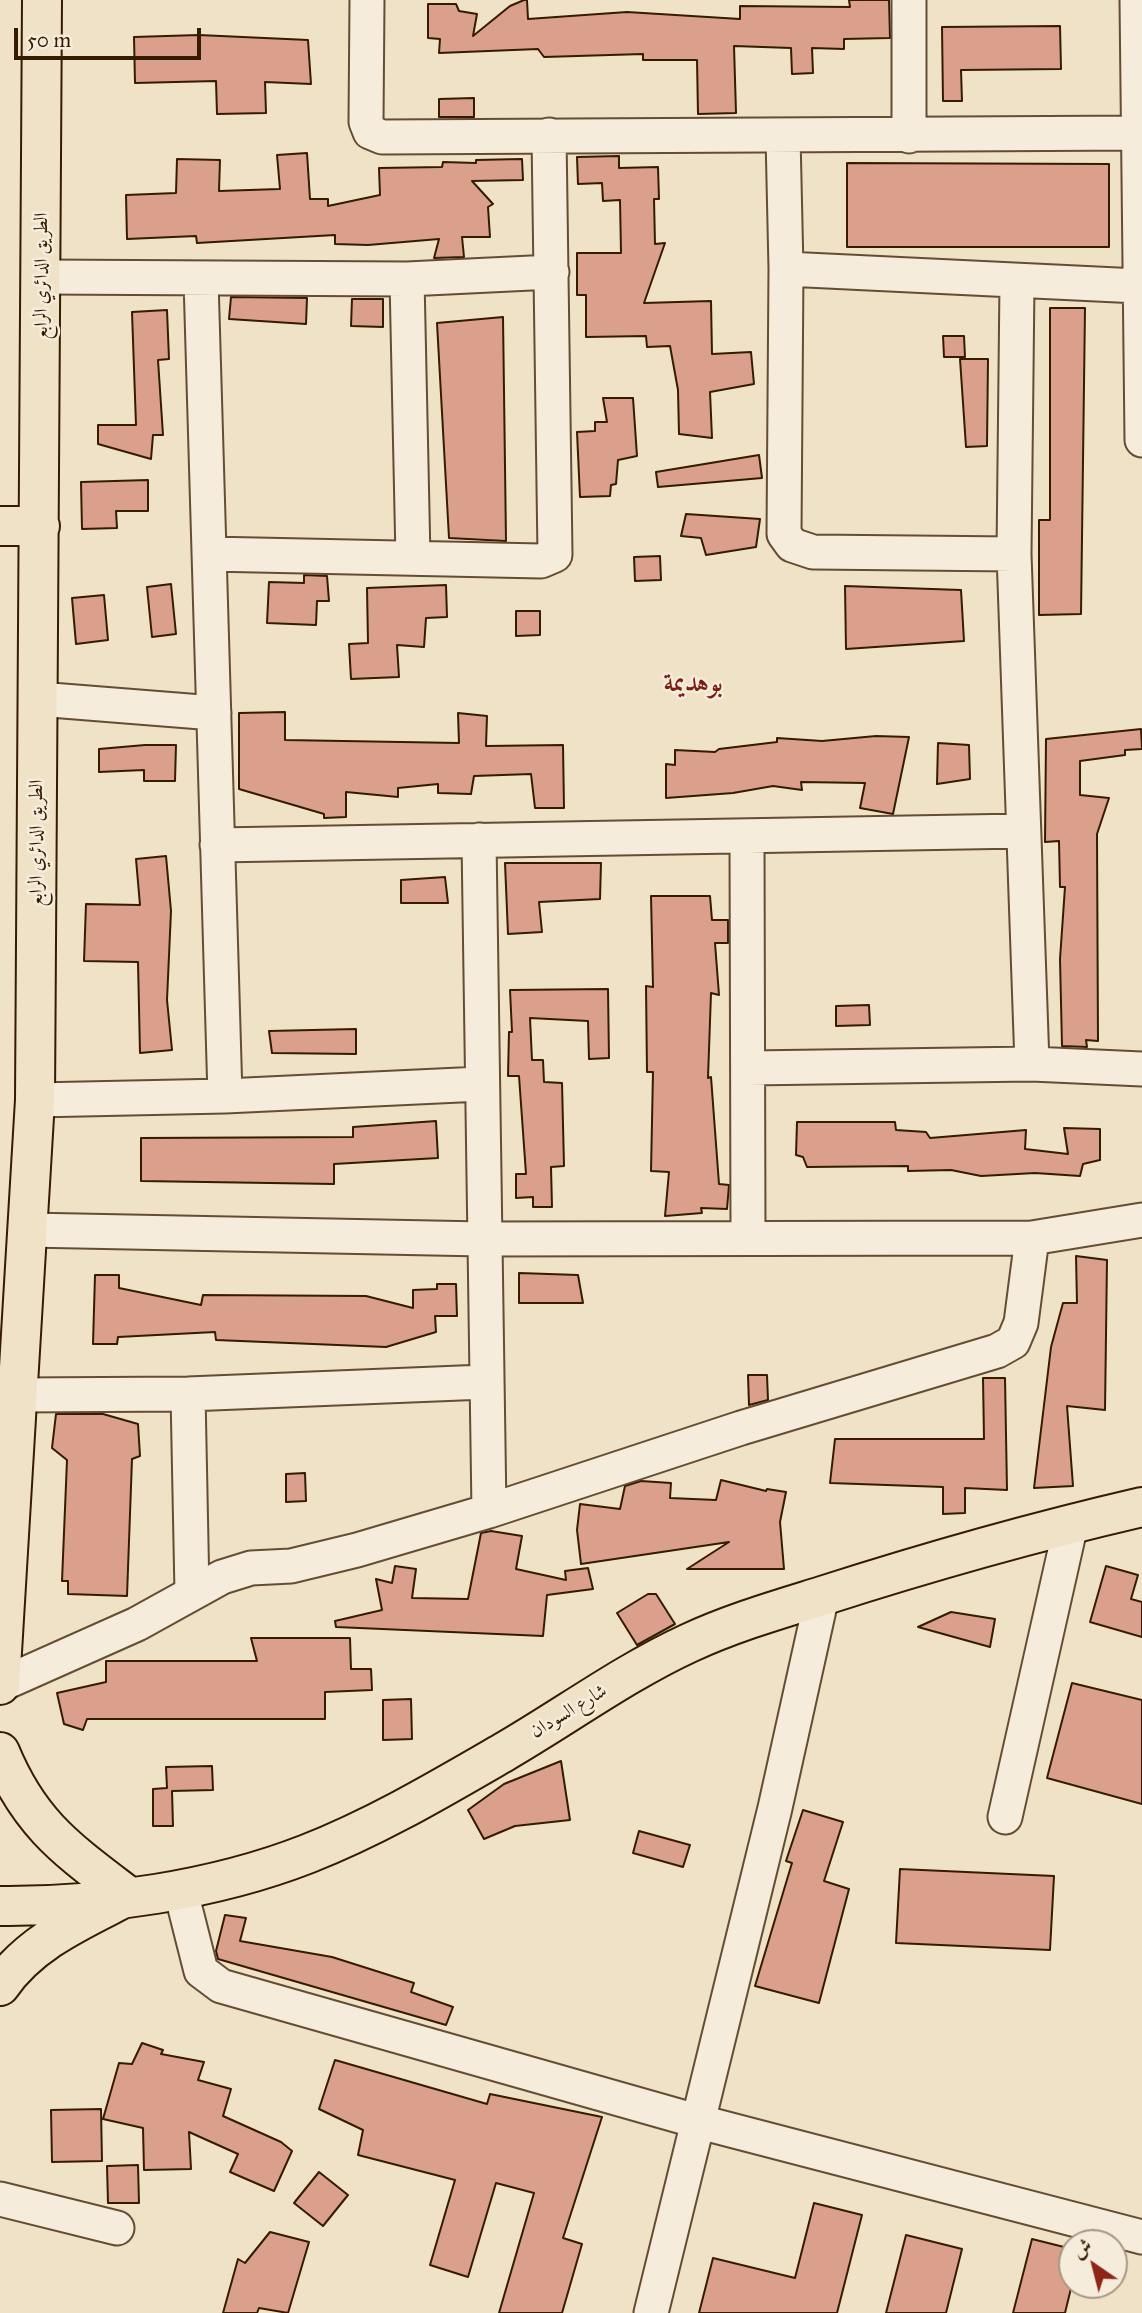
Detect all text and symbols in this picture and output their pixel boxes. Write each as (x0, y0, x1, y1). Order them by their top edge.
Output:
scale bar (18, 14, 205, 58)
text: 50 m (27, 27, 71, 53)
street label: الطريق الدائري الرابع (31, 213, 53, 339)
district label: بوهديمة (663, 669, 723, 701)
street label: الطريق الدائري الرابع (26, 780, 48, 906)
street label: شارع السودان (527, 1680, 611, 1744)
north arrow (1058, 2229, 1128, 2299)
text: ش (1067, 2233, 1096, 2263)

